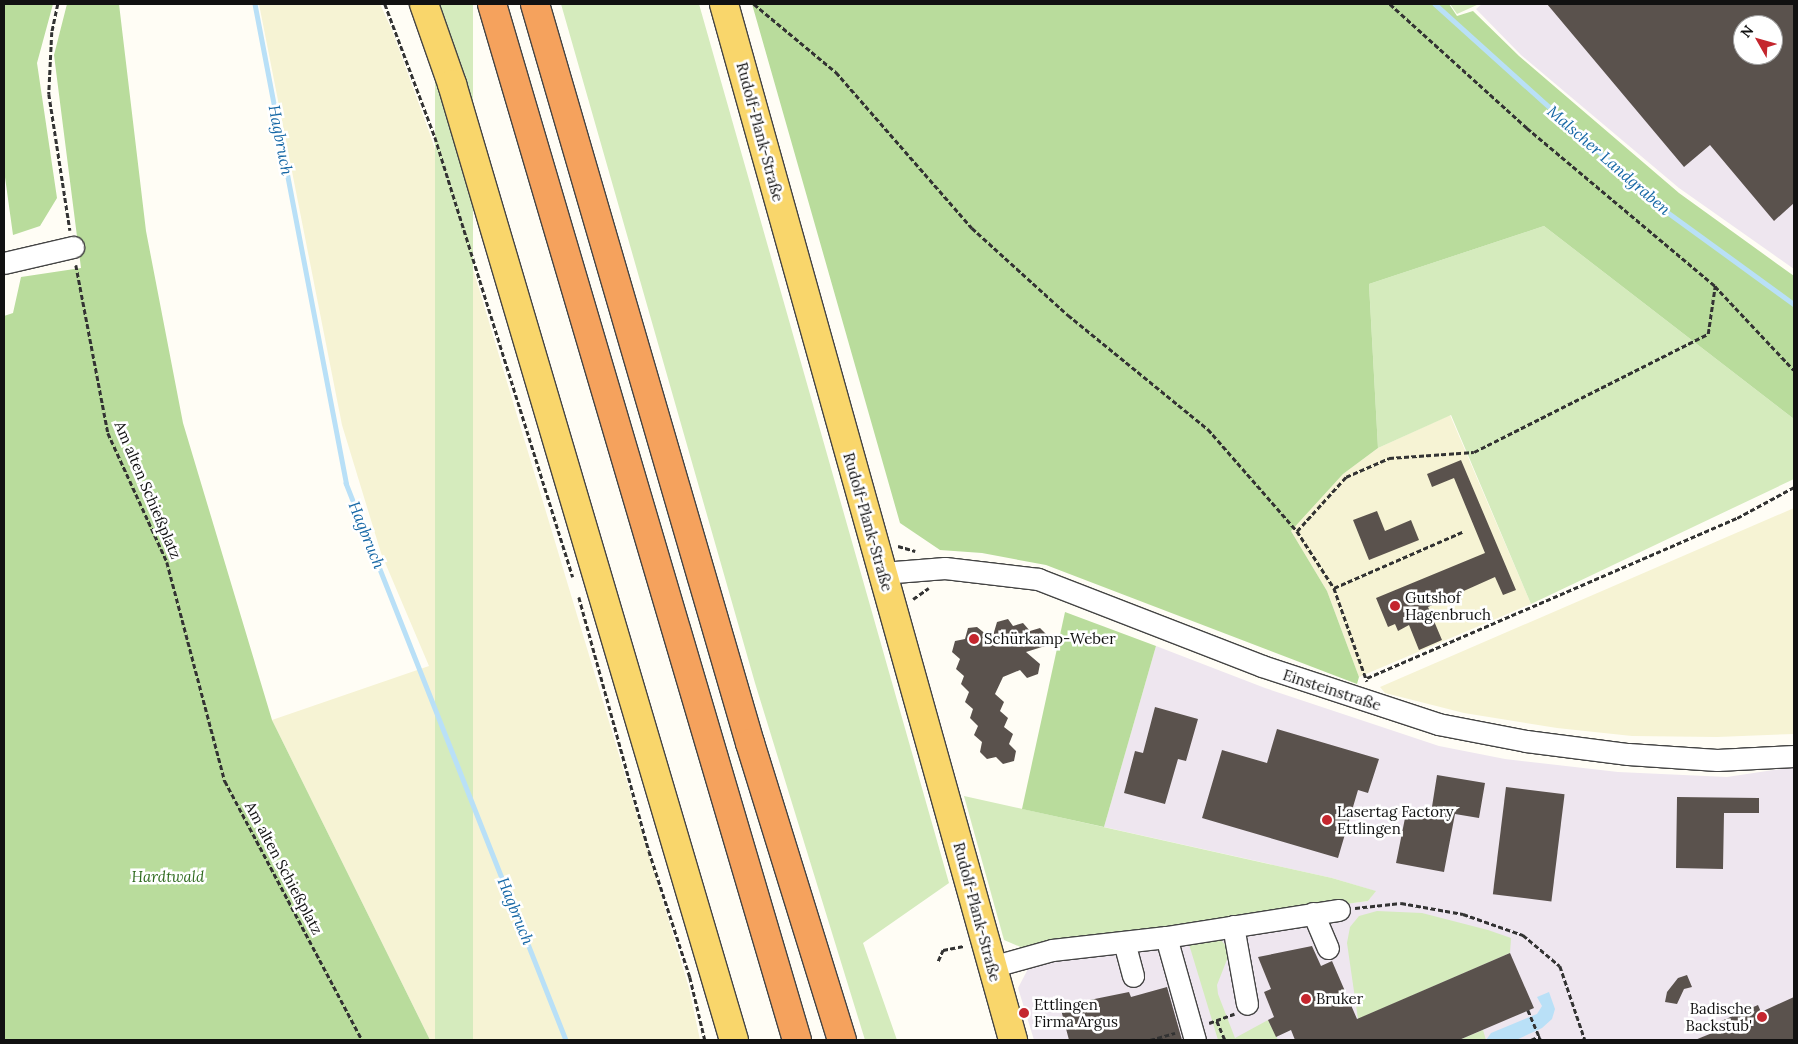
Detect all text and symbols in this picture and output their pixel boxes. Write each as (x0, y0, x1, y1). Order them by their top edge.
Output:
north arrow (1733, 15, 1783, 65)
text: N (1737, 22, 1757, 41)
street label: Rudolf-Plank-Straße (733, 60, 787, 204)
water label: Malscher Landgraben (1543, 101, 1675, 219)
water label: Hagbruch (265, 103, 297, 177)
street label: Am alten Schießplatz (111, 418, 185, 562)
street label: Rudolf-Plank-Straße (840, 450, 896, 594)
water label: Hagbruch (345, 499, 389, 571)
place label: Gutshof Hagenbruch (1405, 588, 1491, 623)
marker: Gutshof Hagenbruch (1389, 600, 1401, 612)
place label: Schürkamp-Weber (984, 630, 1116, 648)
marker: Schürkamp-Weber (968, 633, 980, 645)
street label: Einsteinstraße (1281, 666, 1383, 714)
street label: Am alten Schießplatz (241, 799, 327, 937)
place label: Lasertag Factory Ettlingen (1337, 802, 1454, 837)
marker: Lasertag Factory Ettlingen (1321, 814, 1333, 826)
street label: Rudolf-Plank-Straße (950, 840, 1004, 984)
park label: Hardtwald (132, 868, 204, 886)
water label: Hagbruch (494, 875, 538, 947)
place label: Bruker (1316, 990, 1363, 1008)
marker: Bruker (1300, 993, 1312, 1005)
place label: Ettlingen Firma Argus (1034, 995, 1118, 1030)
place label: Badische Backstub' (1686, 999, 1752, 1034)
marker: Ettlingen Firma Argus (1018, 1007, 1030, 1019)
marker: Badische Backstub' (1756, 1011, 1768, 1023)

